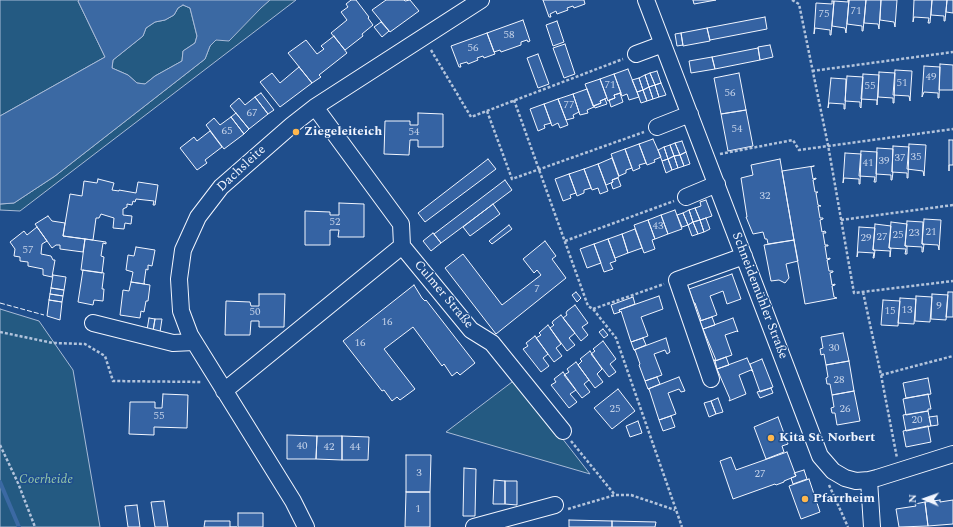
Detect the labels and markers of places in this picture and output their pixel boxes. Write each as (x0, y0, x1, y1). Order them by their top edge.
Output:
place label: Ziegeleiteich (304, 124, 382, 140)
marker: Ziegeleiteich (291, 127, 301, 137)
place label: Kita St. Norbert (779, 430, 875, 446)
marker: Kita St. Norbert (766, 433, 776, 443)
place label: Pfarrheim (813, 491, 875, 507)
marker: Pfarrheim (800, 494, 810, 504)

